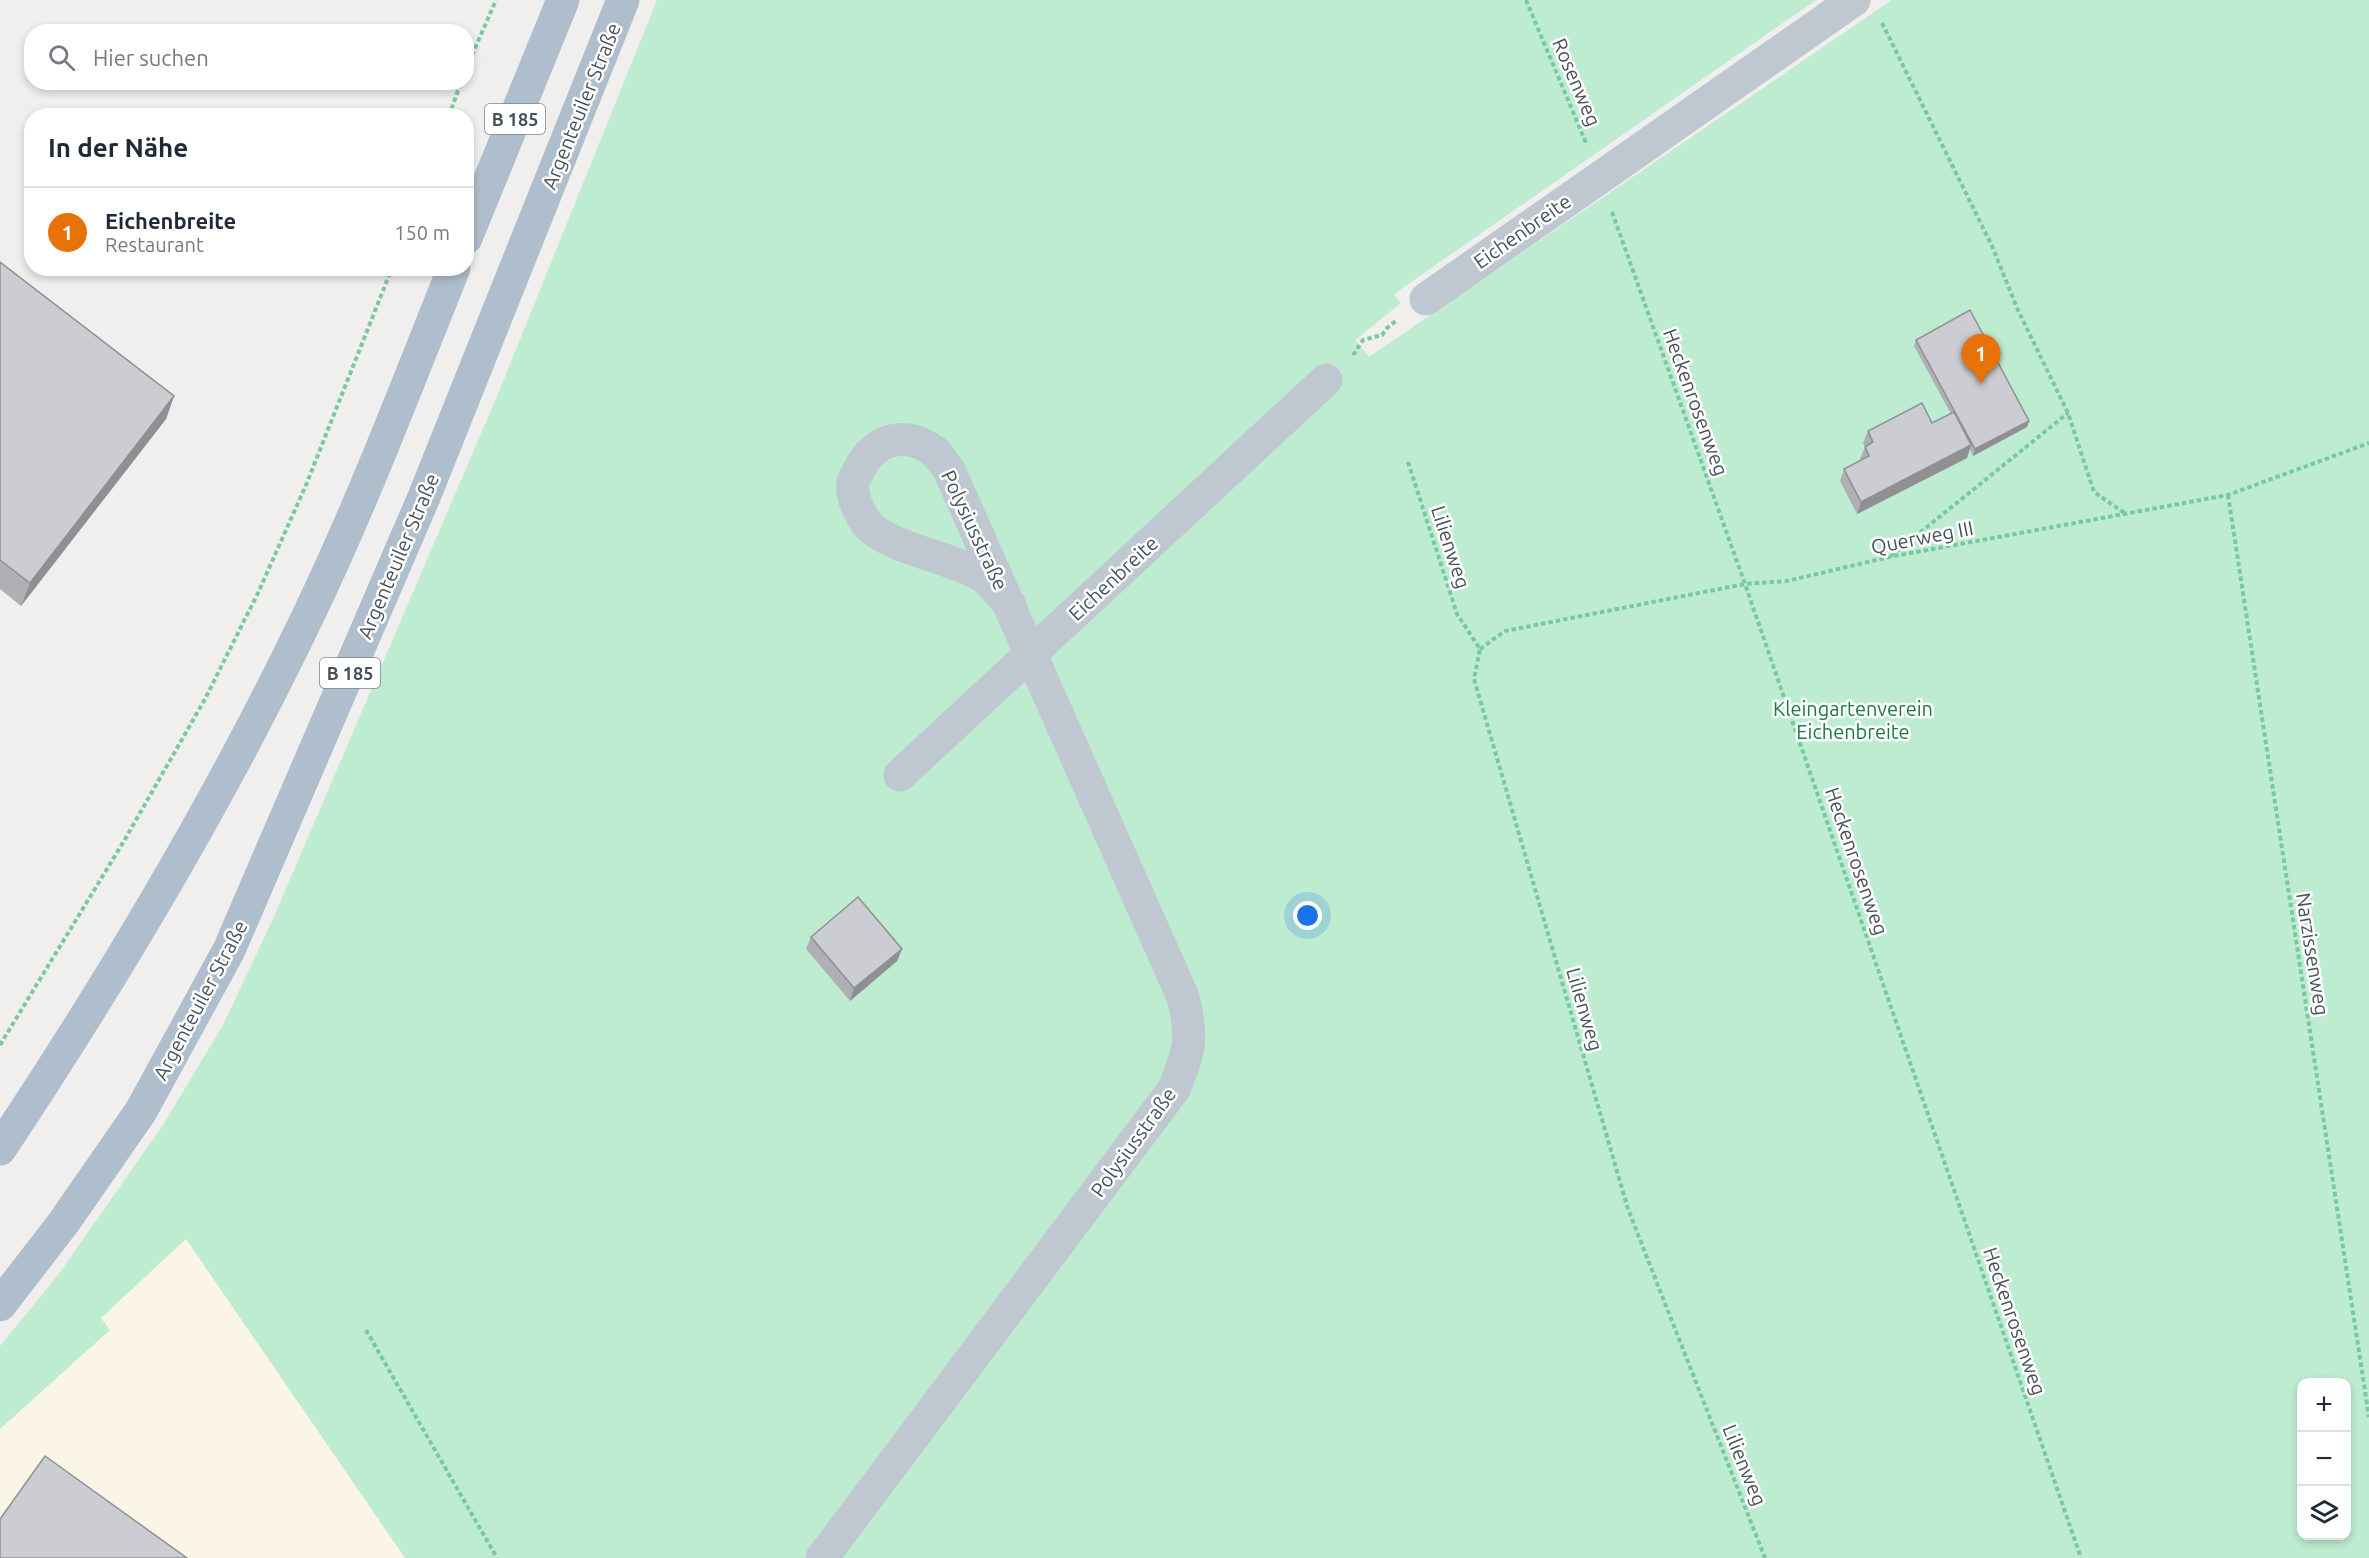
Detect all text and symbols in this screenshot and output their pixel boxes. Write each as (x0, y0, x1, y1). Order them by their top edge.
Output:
street label: Argenteuiler Straße (537, 19, 625, 193)
search box (24, 24, 474, 90)
street label: Rosenweg (1548, 35, 1606, 129)
icon: search (45, 41, 78, 74)
text: Hier suchen (93, 45, 209, 70)
road number: B 185 (485, 104, 545, 134)
text: In der Nähe (48, 133, 188, 162)
street label: Eichenbreite (1469, 189, 1575, 273)
text: Eichenbreite (105, 208, 236, 233)
text: 1 (62, 221, 73, 244)
text: 150 m (394, 221, 450, 244)
text: Restaurant (105, 233, 204, 256)
street label: Heckenrosenweg (1659, 325, 1733, 479)
pin: 1 (1962, 334, 2000, 384)
street label: Polysiusstraße (937, 466, 1013, 594)
street label: Argenteuiler Straße (353, 470, 443, 642)
street label: Lilienweg (1427, 503, 1475, 591)
street label: Querweg III (1869, 516, 1975, 558)
street label: Eichenbreite (1064, 531, 1162, 625)
road number: B 185 (320, 658, 380, 688)
park label: Kleingartenverein Eichenbreite (1773, 697, 1933, 743)
street label: Heckenrosenweg (1821, 784, 1893, 938)
street label: Narzissenweg (2292, 891, 2334, 1017)
your location (1293, 901, 1322, 930)
street label: Argenteuiler Straße (148, 916, 252, 1084)
street label: Lilienweg (1562, 965, 1608, 1053)
street label: Polysiusstraße (1086, 1083, 1180, 1201)
street label: Heckenrosenweg (1979, 1244, 2051, 1398)
map controls (2297, 1378, 2351, 1540)
button: + (2297, 1378, 2351, 1432)
street label: Lilienweg (1718, 1421, 1772, 1509)
button: − (2297, 1432, 2351, 1486)
button: layers (2297, 1486, 2351, 1540)

